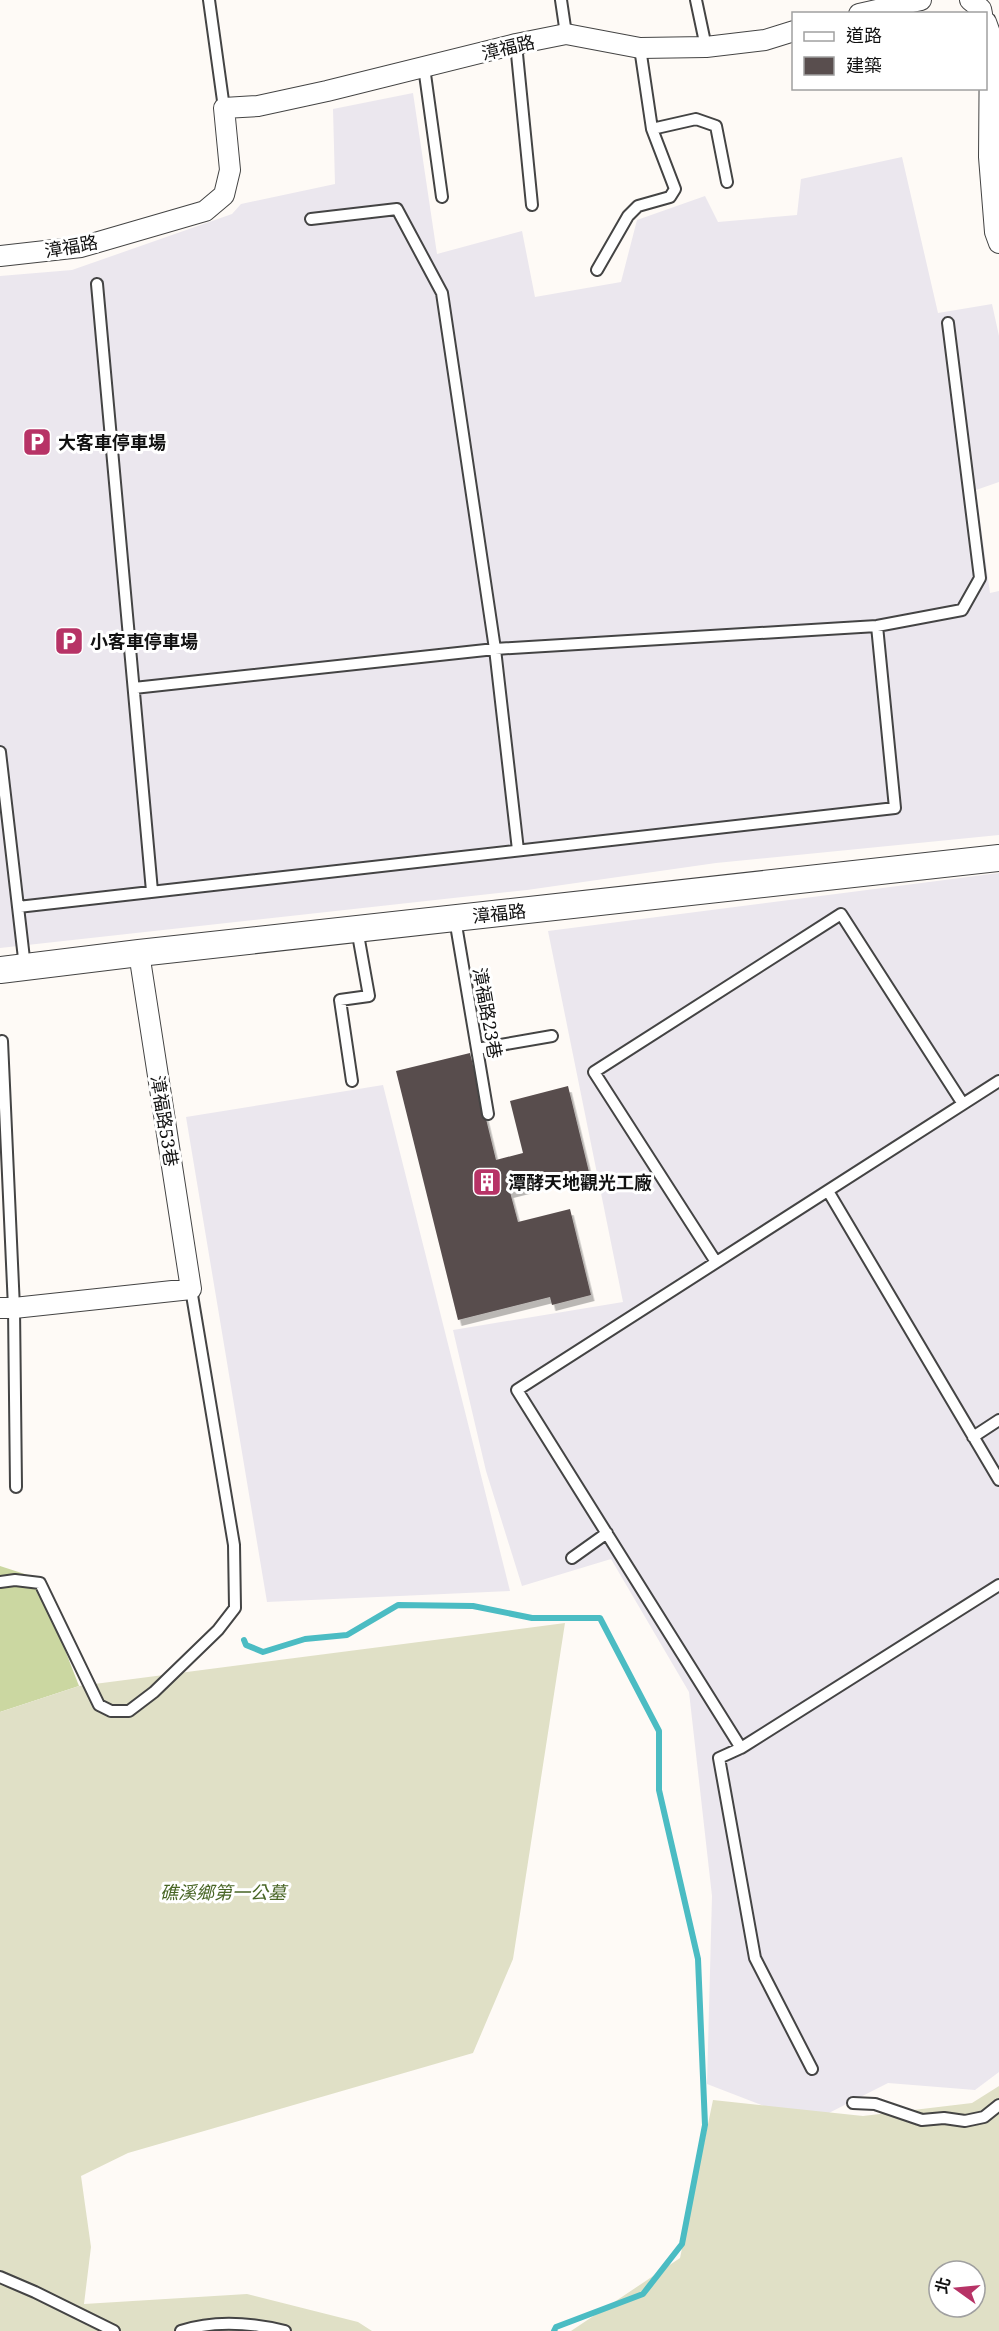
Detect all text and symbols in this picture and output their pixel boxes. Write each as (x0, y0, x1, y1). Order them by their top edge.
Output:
legend (792, 12, 987, 90)
text: 道路 (846, 23, 882, 47)
street label: 漳福路 (479, 29, 537, 65)
text: 建築 (846, 53, 882, 77)
street label: 漳福路 (42, 229, 100, 263)
parking icon: 大客車停車場 (21, 426, 53, 458)
place label: 大客車停車場 (58, 430, 166, 454)
parking icon: 小客車停車場 (53, 625, 85, 657)
place label: 小客車停車場 (90, 629, 198, 653)
street label: 漳福路 (471, 898, 527, 928)
street label: 漳福路23巷 (468, 966, 508, 1060)
street label: 漳福路53巷 (146, 1074, 184, 1168)
building icon: 潭酵天地觀光工廠 (471, 1166, 503, 1198)
place label: 潭酵天地觀光工廠 (508, 1170, 652, 1194)
park label: 礁溪鄉第一公墓 (160, 1880, 289, 1904)
north arrow (927, 2259, 987, 2319)
text: 北 (930, 2275, 955, 2296)

